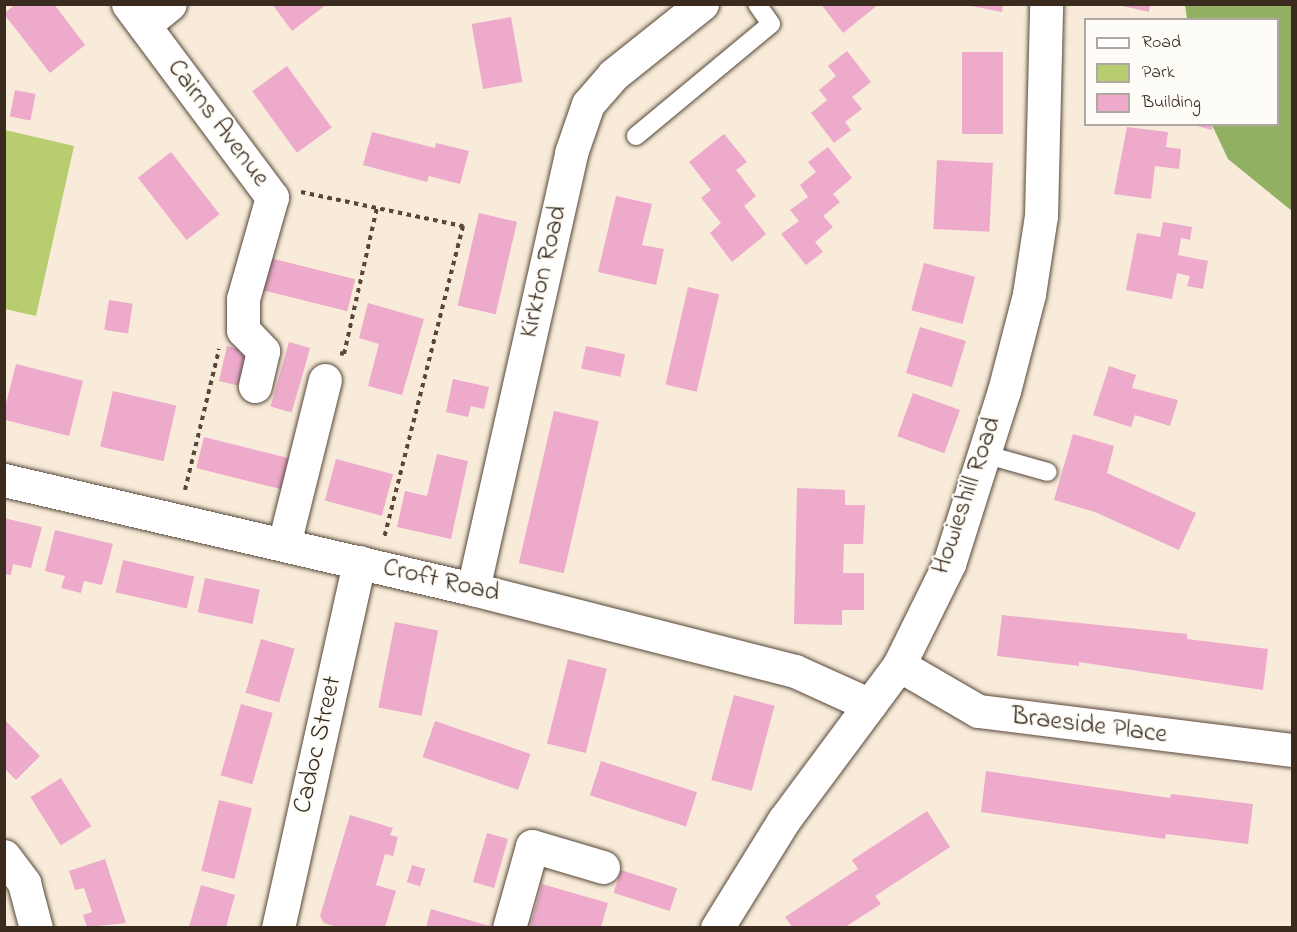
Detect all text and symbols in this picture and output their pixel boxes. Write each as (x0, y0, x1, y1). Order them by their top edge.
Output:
legend (1084, 18, 1279, 126)
text: Road (1142, 30, 1181, 56)
street label: Cairns Avenue (159, 54, 275, 194)
text: Park (1142, 60, 1175, 86)
text: Building (1142, 90, 1201, 116)
street label: Kirkton Road (515, 203, 575, 341)
street label: Howieshill Road (927, 413, 1009, 579)
street label: Croft Road (380, 553, 502, 611)
street label: Cadoc Street (288, 673, 350, 817)
street label: Braeside Place (1009, 702, 1169, 752)

